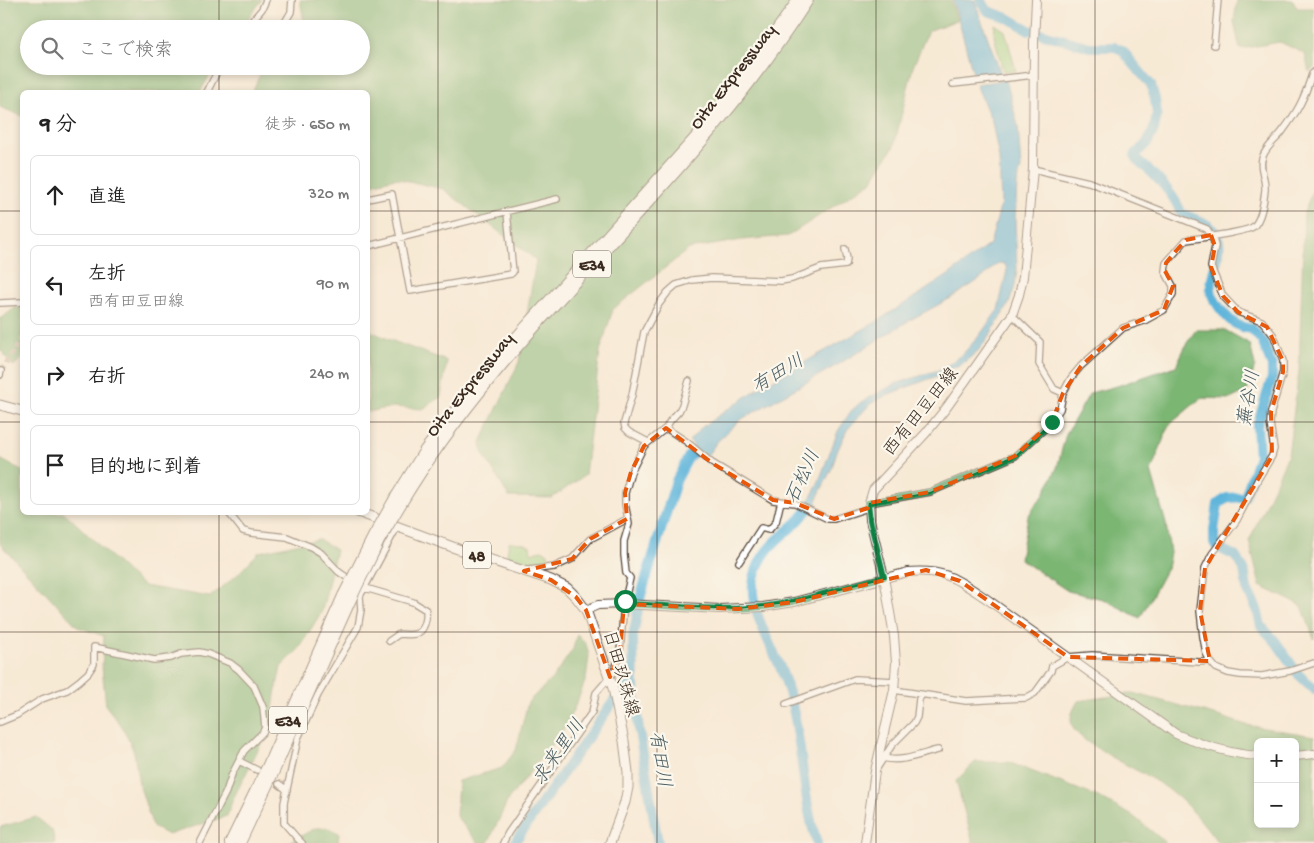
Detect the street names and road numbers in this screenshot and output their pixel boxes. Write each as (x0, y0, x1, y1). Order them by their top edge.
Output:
street label: Oita Expressway (686, 21, 782, 134)
road number: E34 (573, 250, 611, 278)
street label: Oita Expressway (423, 329, 519, 442)
street label: 西有田豆田線 (879, 363, 964, 461)
road number: 48 (463, 542, 491, 568)
street label: 日田玖珠線 (597, 627, 643, 720)
road number: E34 (269, 706, 307, 734)

